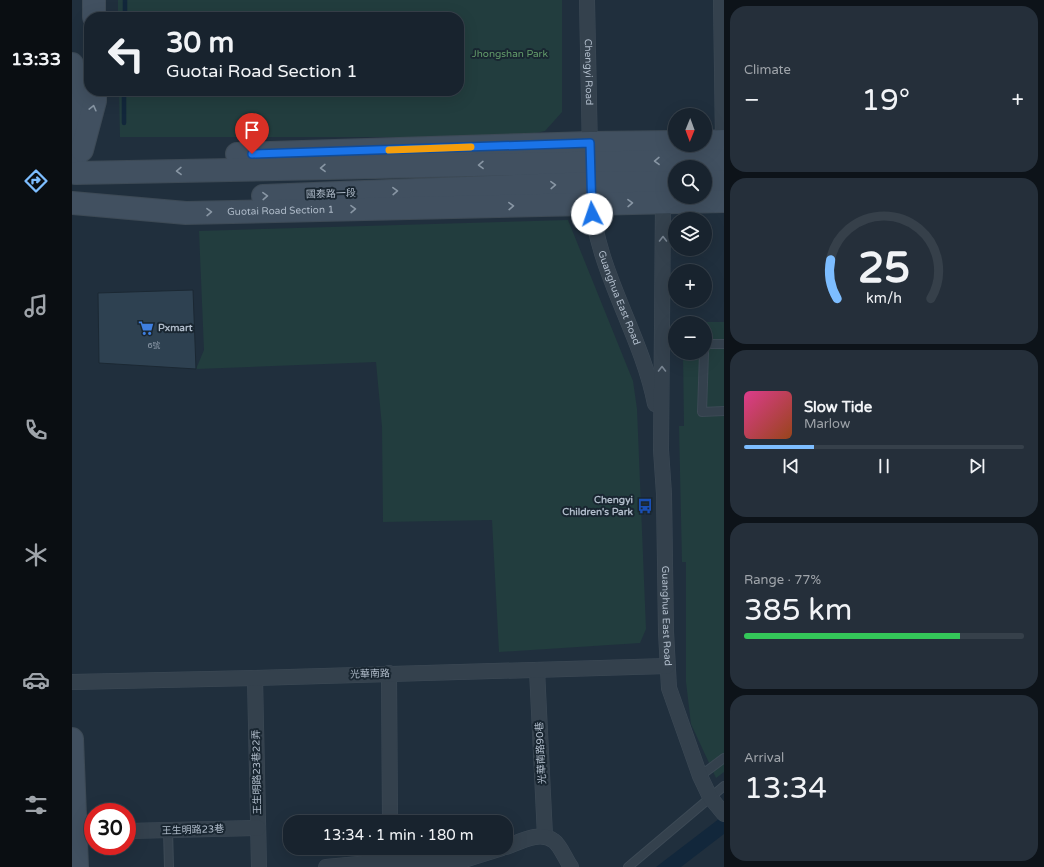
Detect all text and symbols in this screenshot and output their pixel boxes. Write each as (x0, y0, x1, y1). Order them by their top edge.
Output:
text: 30 m (166, 26, 234, 60)
icon: left (100, 28, 152, 80)
street label: Chengyi Road (582, 38, 595, 105)
text: 13:33 (11, 48, 61, 70)
park label: Jhongshan Park (472, 48, 548, 60)
text: Guotai Road Section 1 (166, 60, 358, 82)
text: Climate (744, 62, 791, 78)
text: 19° (861, 82, 910, 119)
text: − (744, 87, 760, 113)
text: + (1012, 87, 1024, 113)
one-way arrow (88, 104, 97, 111)
north arrow (668, 108, 712, 152)
map controls (668, 108, 712, 360)
pin (235, 113, 269, 154)
icon: arrive (241, 119, 263, 141)
one-way arrow (654, 157, 660, 165)
one-way arrow (478, 160, 484, 169)
button: search (668, 160, 712, 204)
one-way arrow (320, 164, 326, 172)
one-way arrow (176, 166, 182, 175)
icon: directions (22, 167, 50, 195)
one-way arrow (550, 181, 556, 189)
street label: 國泰路一段 (306, 187, 356, 201)
one-way arrow (392, 187, 398, 195)
one-way arrow (262, 192, 268, 200)
position arrow (571, 193, 613, 235)
one-way arrow (627, 199, 633, 207)
one-way arrow (508, 201, 514, 210)
street label: Guotai Road Section 1 (227, 204, 334, 218)
one-way arrow (350, 205, 356, 213)
one-way arrow (206, 208, 212, 216)
button: layers (668, 212, 712, 256)
one-way arrow (659, 236, 667, 242)
text: 25 (858, 244, 910, 294)
street label: Guanghua East Road (595, 249, 643, 347)
button: + (668, 264, 712, 308)
text: km/h (866, 290, 902, 307)
icon: music (22, 292, 50, 320)
button: − (668, 316, 712, 360)
supermarket icon: Pxmart (137, 319, 155, 337)
place label: Pxmart (158, 322, 193, 334)
house number: 6號 (147, 341, 161, 350)
one-way arrow (658, 366, 666, 372)
text: Slow Tide (804, 398, 872, 416)
icon: phone (22, 416, 50, 444)
text: Marlow (804, 416, 850, 432)
icon: previous (780, 455, 802, 477)
icon: pause (873, 455, 895, 477)
icon: next (966, 455, 988, 477)
place label: Chengyi Children's Park (562, 494, 634, 518)
bus stop icon: Chengyi Children's Park (636, 497, 654, 515)
icon: climate (22, 541, 50, 569)
street label: Guanghua East Road (659, 566, 674, 666)
text: Range · 77% (744, 572, 821, 588)
text: 385 km (744, 592, 852, 629)
icon: car (22, 666, 50, 694)
street label: 光華南路 (350, 667, 390, 681)
street label: 光華南路90巷 (533, 721, 549, 785)
street label: 王生明路23巷22弄 (250, 729, 264, 815)
text: Arrival (744, 750, 784, 766)
text: 13:34 (744, 770, 827, 807)
icon: filters (22, 791, 50, 819)
speed limit sign: 30 (84, 803, 136, 855)
street label: 王生明路23巷 (162, 823, 224, 837)
text: 13:34 · 1 min · 180 m (323, 826, 473, 844)

